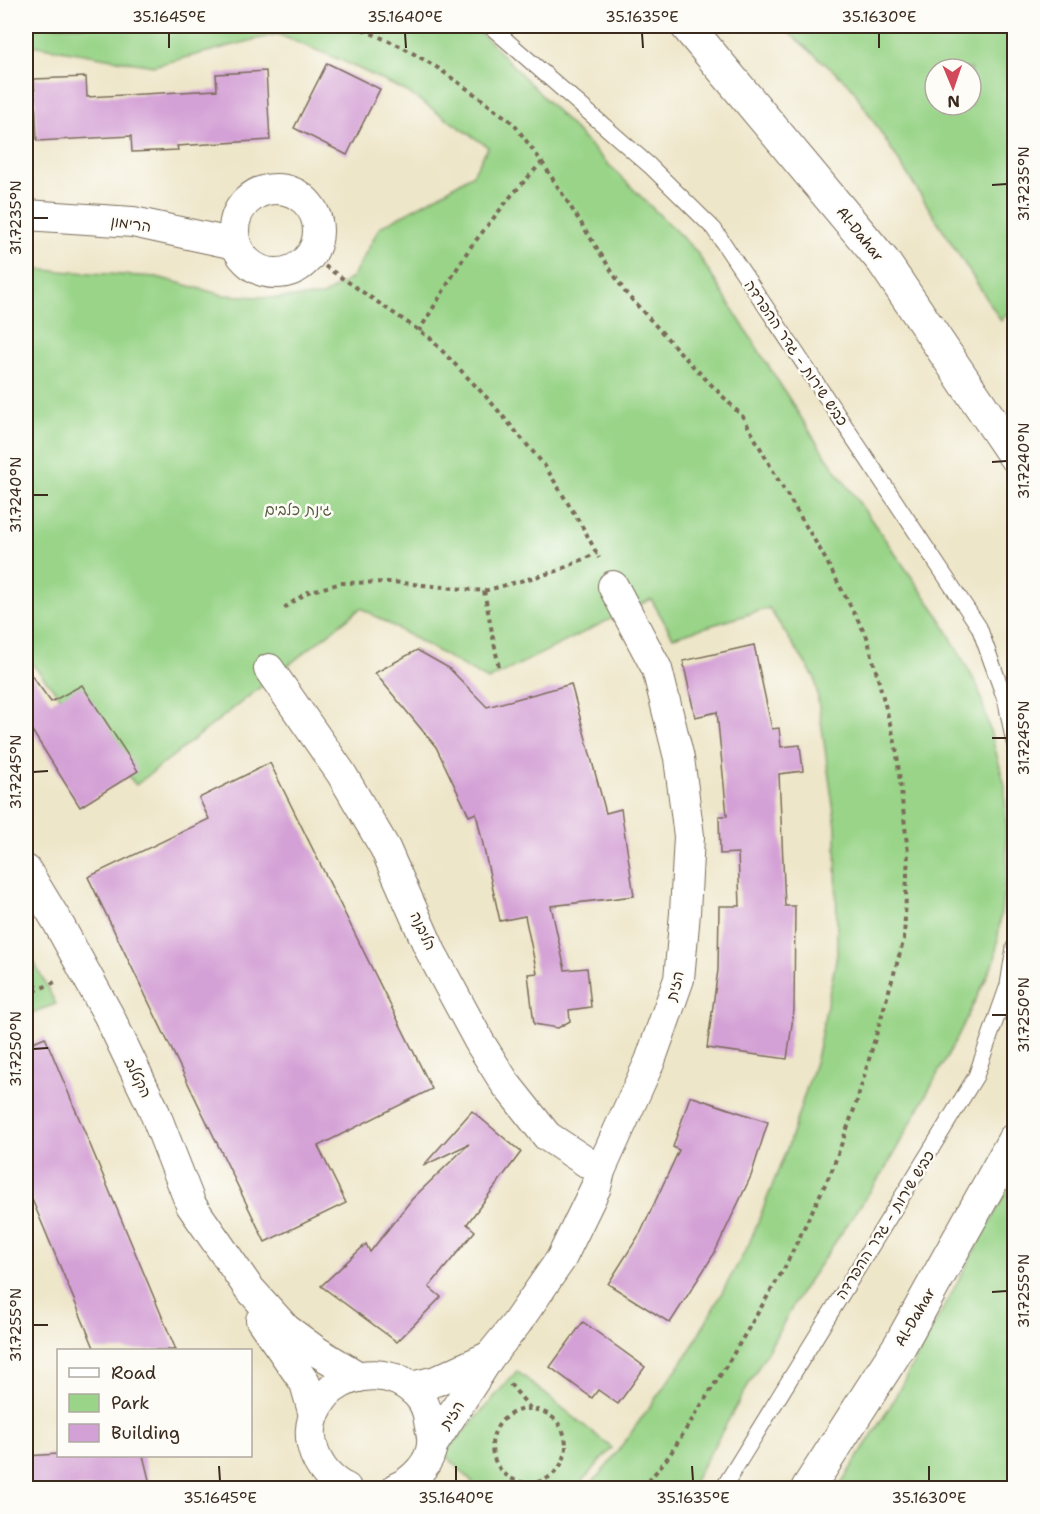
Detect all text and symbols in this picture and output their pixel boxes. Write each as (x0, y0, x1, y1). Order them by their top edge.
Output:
text: 35.1645°E (132, 7, 206, 27)
text: 35.1640°E (367, 7, 443, 27)
text: 35.1635°E (605, 7, 679, 27)
text: 35.1630°E (842, 7, 916, 27)
north arrow (923, 57, 983, 117)
text: N (947, 91, 960, 112)
text: 31.7235°N (1014, 146, 1034, 222)
text: 31.7235°N (6, 180, 26, 256)
street label: Al-Dahar (832, 202, 888, 266)
street label: הרימון (110, 211, 152, 237)
street label: כביש שירות - גדר ההפרדה (740, 276, 852, 430)
text: 31.7240°N (1014, 423, 1034, 499)
text: 31.7240°N (6, 457, 26, 533)
park label: גינת כלבים (264, 500, 332, 520)
text: 31.7245°N (1014, 700, 1034, 776)
text: 31.7245°N (6, 734, 26, 810)
street label: הליבנה (405, 908, 441, 954)
street label: הזית (661, 969, 689, 1004)
text: 31.7250°N (1014, 977, 1034, 1053)
text: 31.7250°N (6, 1011, 26, 1087)
street label: הקטלב (120, 1055, 156, 1101)
street label: כביש שירות - גדר ההפרדה (831, 1147, 939, 1303)
text: 31.7255°N (1014, 1254, 1034, 1328)
street label: Al-Dahar (890, 1284, 940, 1350)
text: 31.7255°N (6, 1288, 26, 1362)
legend (57, 1349, 252, 1457)
text: Road (111, 1361, 156, 1385)
text: Park (111, 1391, 150, 1415)
street label: הזית (435, 1397, 469, 1434)
text: Building (111, 1421, 180, 1445)
text: 35.1645°E (183, 1488, 257, 1508)
text: 35.1640°E (418, 1488, 494, 1508)
text: 35.1635°E (656, 1488, 730, 1508)
text: 35.1630°E (892, 1488, 966, 1508)

